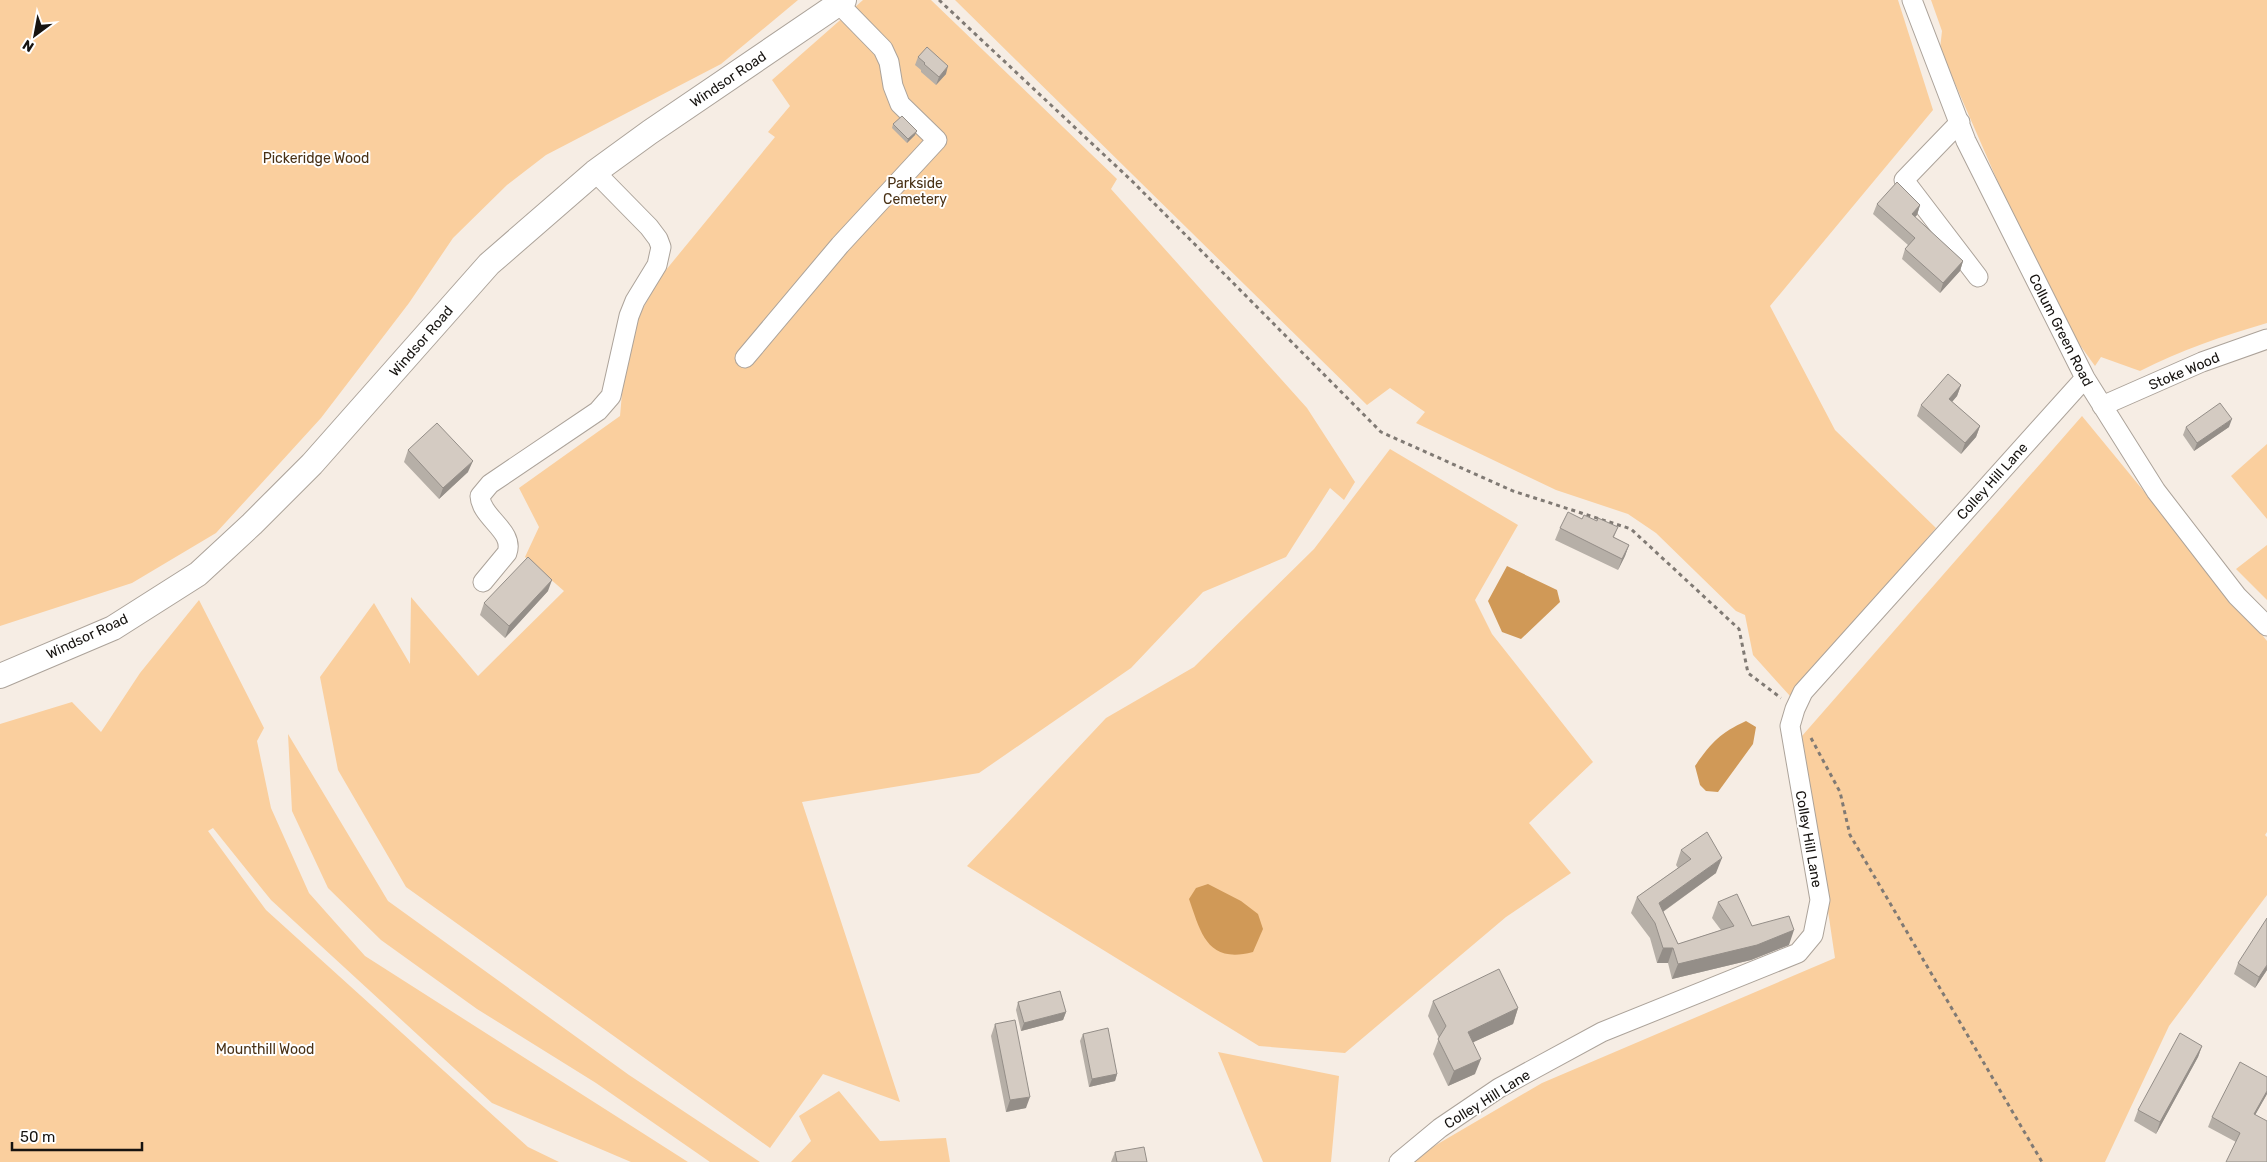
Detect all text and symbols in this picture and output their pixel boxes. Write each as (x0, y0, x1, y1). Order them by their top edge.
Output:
north arrow (10, 10, 60, 60)
text: N (20, 36, 37, 55)
street label: Windsor Road (687, 48, 770, 111)
park label: Pickeridge Wood (263, 150, 369, 167)
park label: Parkside Cemetery (883, 175, 947, 208)
street label: Collum Green Road (2025, 271, 2096, 389)
street label: Windsor Road (386, 302, 457, 380)
street label: Stoke Wood (2146, 349, 2222, 394)
street label: Colley Hill Lane (1953, 439, 2032, 523)
street label: Windsor Road (44, 610, 131, 663)
street label: Colley Hill Lane (1792, 789, 1825, 889)
park label: Mounthill Wood (216, 1041, 314, 1058)
street label: Colley Hill Lane (1441, 1066, 1533, 1133)
scale bar (12, 1120, 142, 1152)
text: 50 m (20, 1128, 55, 1146)

